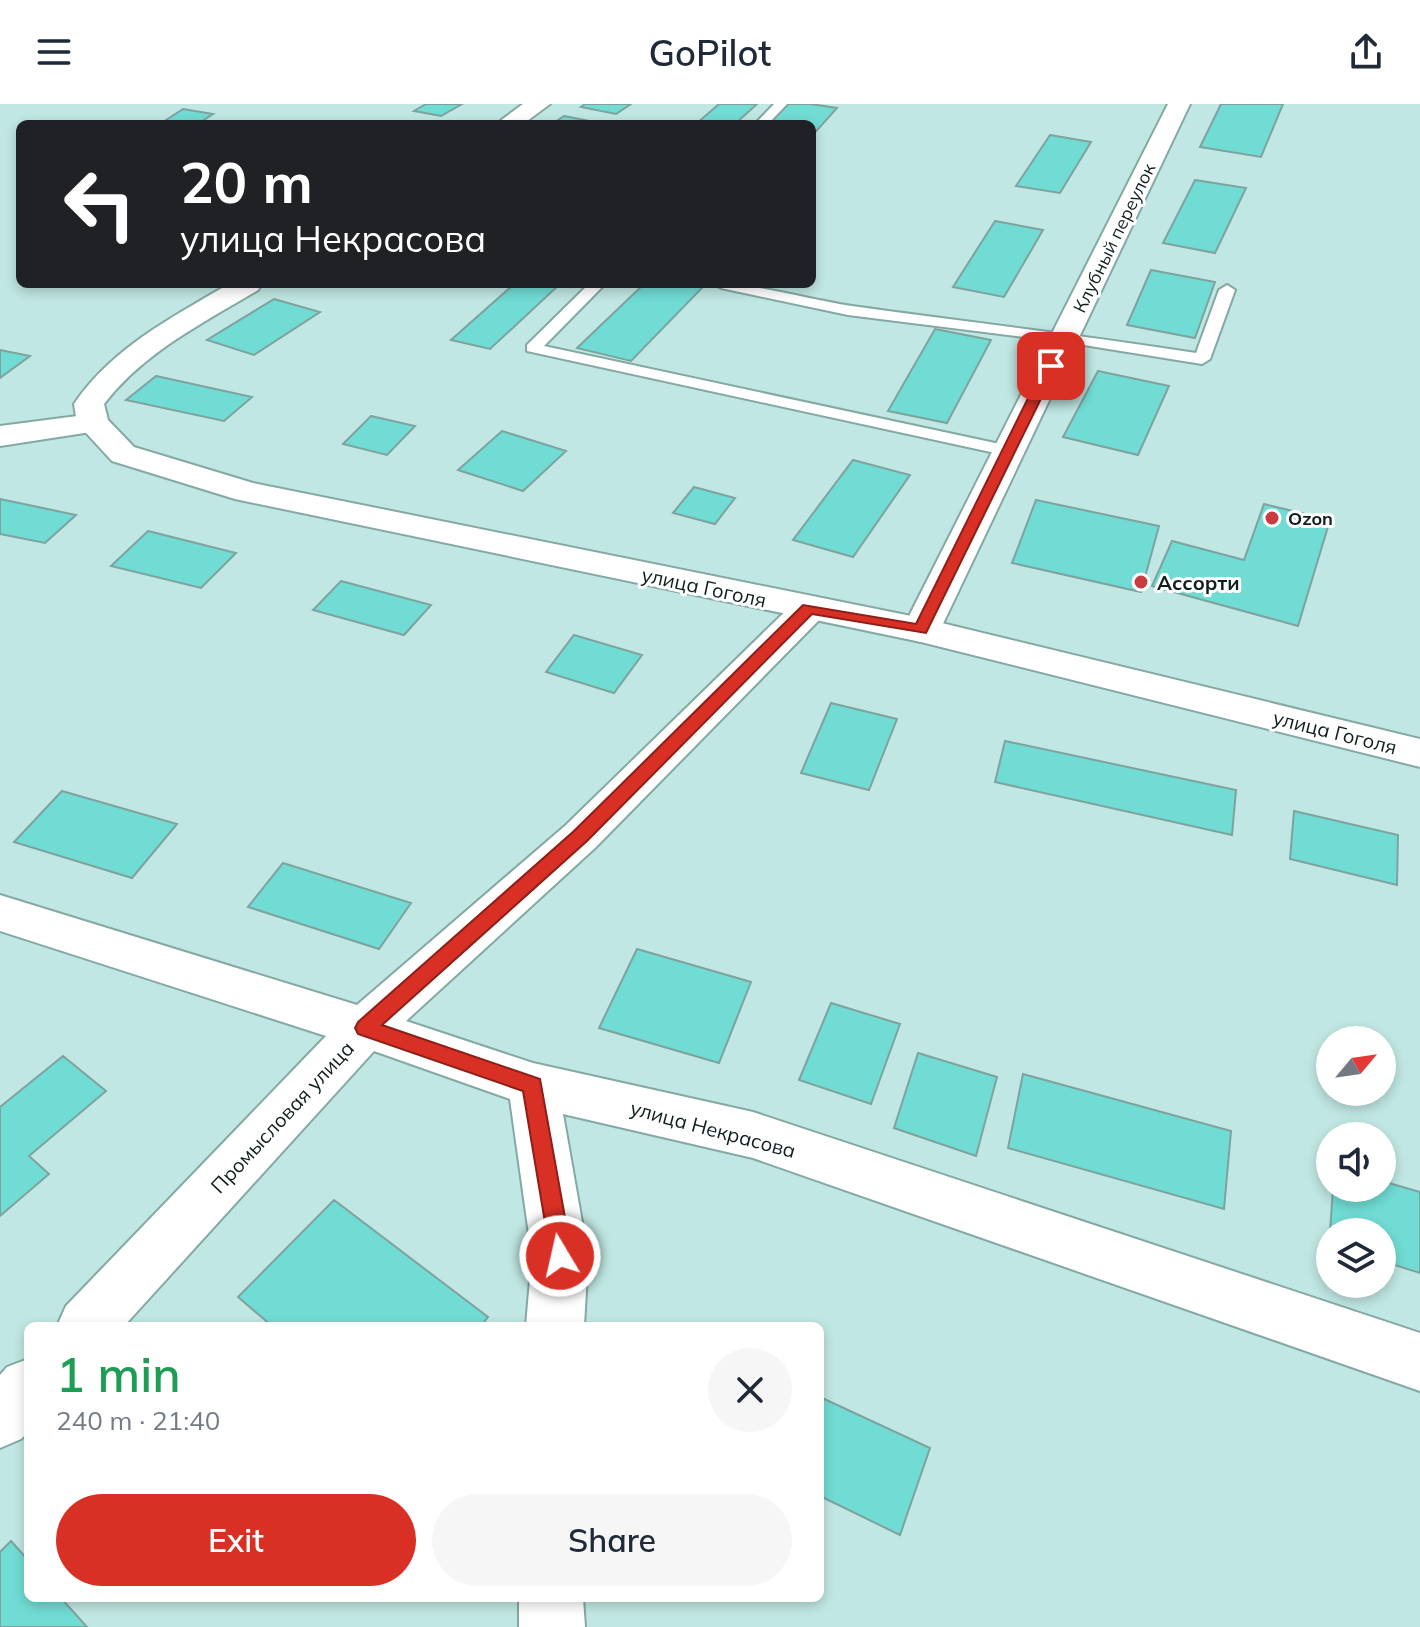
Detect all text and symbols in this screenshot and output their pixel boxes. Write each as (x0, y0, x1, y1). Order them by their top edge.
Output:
icon: menu (32, 30, 76, 74)
text: GoPilot (649, 30, 771, 75)
icon: share (1344, 30, 1388, 74)
text: 20 m (180, 147, 313, 217)
icon: left (48, 152, 152, 256)
street label: Клубный переулок (1068, 159, 1160, 317)
text: улица Некрасова (180, 216, 486, 261)
pin (1017, 332, 1085, 400)
icon: arrive (1029, 344, 1073, 388)
place label: Ozon (1288, 507, 1333, 530)
marker: Ozon (1263, 509, 1281, 527)
street label: улица Гоголя (639, 562, 769, 612)
place label: Ассорти (1157, 570, 1240, 595)
marker: Ассорти (1132, 573, 1150, 591)
street label: улица Гоголя (1270, 705, 1400, 759)
north arrow (1316, 1026, 1396, 1106)
map controls (1316, 1026, 1396, 1298)
street label: Промысловая улица (205, 1036, 359, 1198)
street label: улица Некрасова (628, 1095, 798, 1163)
button: sound (1316, 1122, 1396, 1202)
position arrow (518, 1214, 602, 1298)
button: layers (1316, 1218, 1396, 1298)
text: 1 min (56, 1344, 181, 1404)
button: close (708, 1348, 792, 1432)
text: 240 m · 21:40 (56, 1404, 220, 1437)
button: Exit (56, 1494, 416, 1586)
button: Share (432, 1494, 792, 1586)

